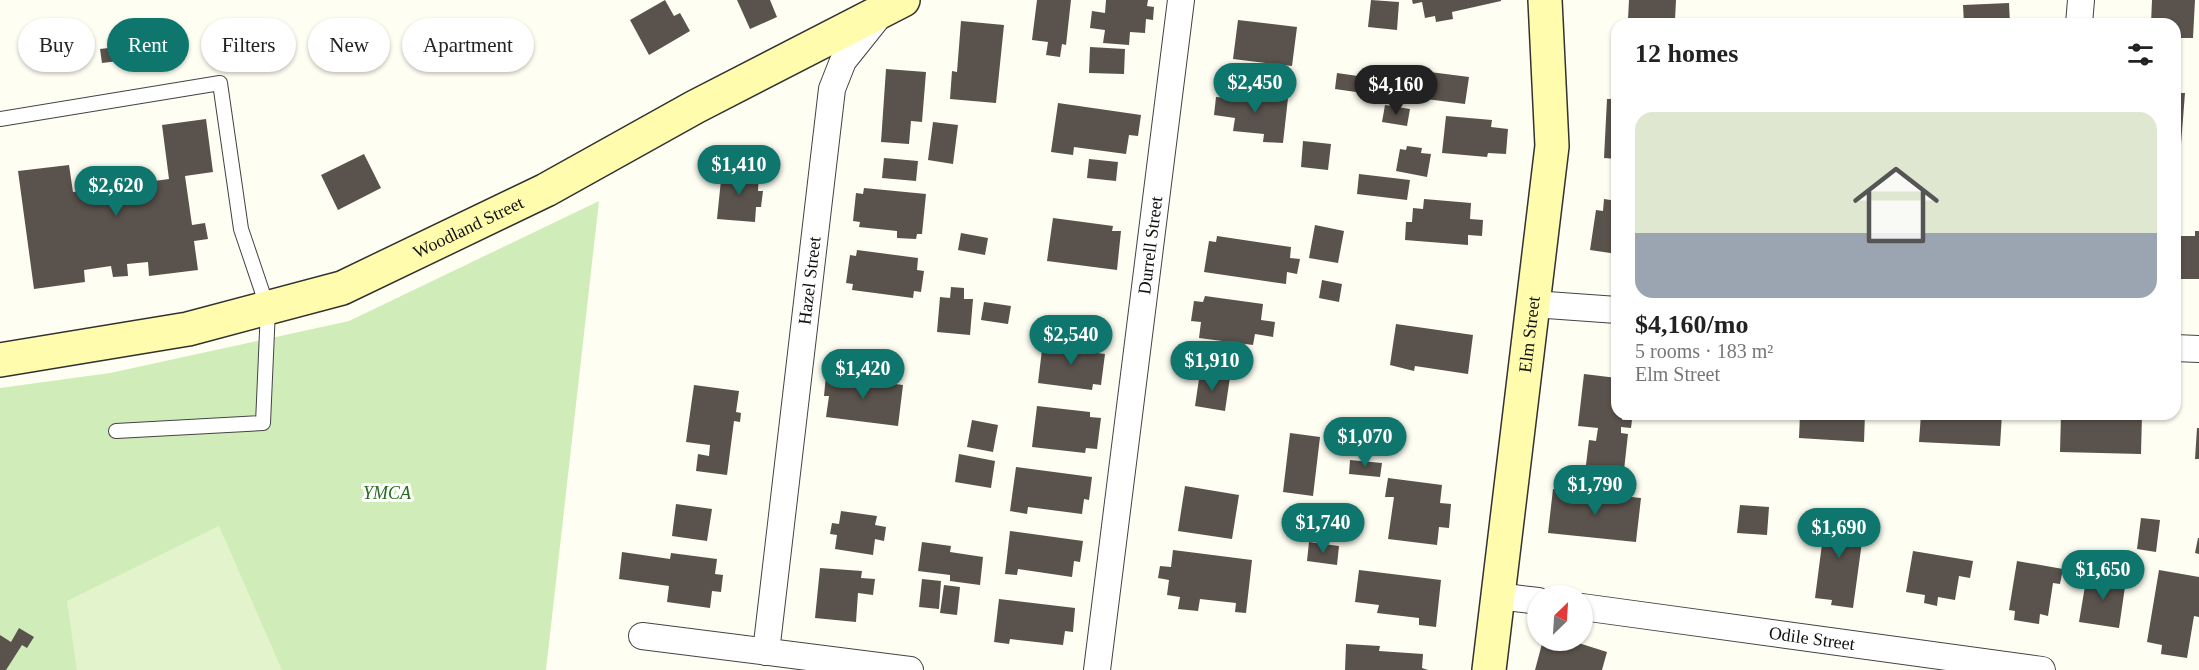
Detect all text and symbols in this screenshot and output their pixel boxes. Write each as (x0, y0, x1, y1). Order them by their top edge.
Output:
chip: Buy (18, 18, 95, 72)
chip: Rent (107, 18, 189, 72)
chip: Filters (201, 18, 296, 72)
chip: New (308, 18, 390, 72)
chip: Apartment (402, 18, 534, 72)
icon: filters (2124, 38, 2157, 71)
text: 12 homes (1635, 39, 1738, 68)
pin: $2,450 (1206, 63, 1304, 114)
pin: $4,160 (1347, 65, 1445, 116)
text: $2,450 (1228, 71, 1283, 93)
text: $4,160 (1369, 73, 1424, 95)
pin: $1,410 (690, 145, 788, 196)
icon: home (1842, 151, 1950, 259)
text: $1,410 (712, 153, 767, 175)
pin: $2,620 (67, 166, 165, 217)
text: $2,620 (89, 174, 144, 196)
street label: Woodland Street (410, 192, 527, 262)
street label: Durrell Street (1134, 195, 1166, 295)
street label: Hazel Street (794, 235, 825, 326)
street label: Elm Street (1515, 295, 1544, 374)
text: $4,160/mo (1635, 310, 1748, 339)
pin: $2,540 (1022, 315, 1120, 366)
text: $2,540 (1044, 323, 1099, 345)
text: 5 rooms · 183 m² (1635, 340, 1773, 362)
pin: $1,910 (1163, 341, 1261, 392)
pin: $1,420 (814, 349, 912, 400)
text: $1,910 (1185, 349, 1240, 371)
text: $1,420 (836, 357, 891, 379)
text: Elm Street (1635, 363, 1720, 385)
pin: $1,070 (1316, 417, 1414, 468)
text: $1,070 (1338, 425, 1393, 447)
pin: $1,790 (1546, 465, 1644, 516)
text: $1,790 (1568, 473, 1623, 495)
park label: YMCA (363, 483, 412, 503)
pin: $1,740 (1274, 503, 1372, 554)
pin: $1,690 (1790, 508, 1888, 559)
text: $1,740 (1296, 511, 1351, 533)
text: $1,690 (1812, 516, 1867, 538)
pin: $1,650 (2054, 550, 2152, 601)
text: $1,650 (2076, 558, 2131, 580)
north arrow (1527, 585, 1593, 651)
map controls (1527, 585, 1593, 651)
street label: Odile Street (1768, 623, 1856, 654)

